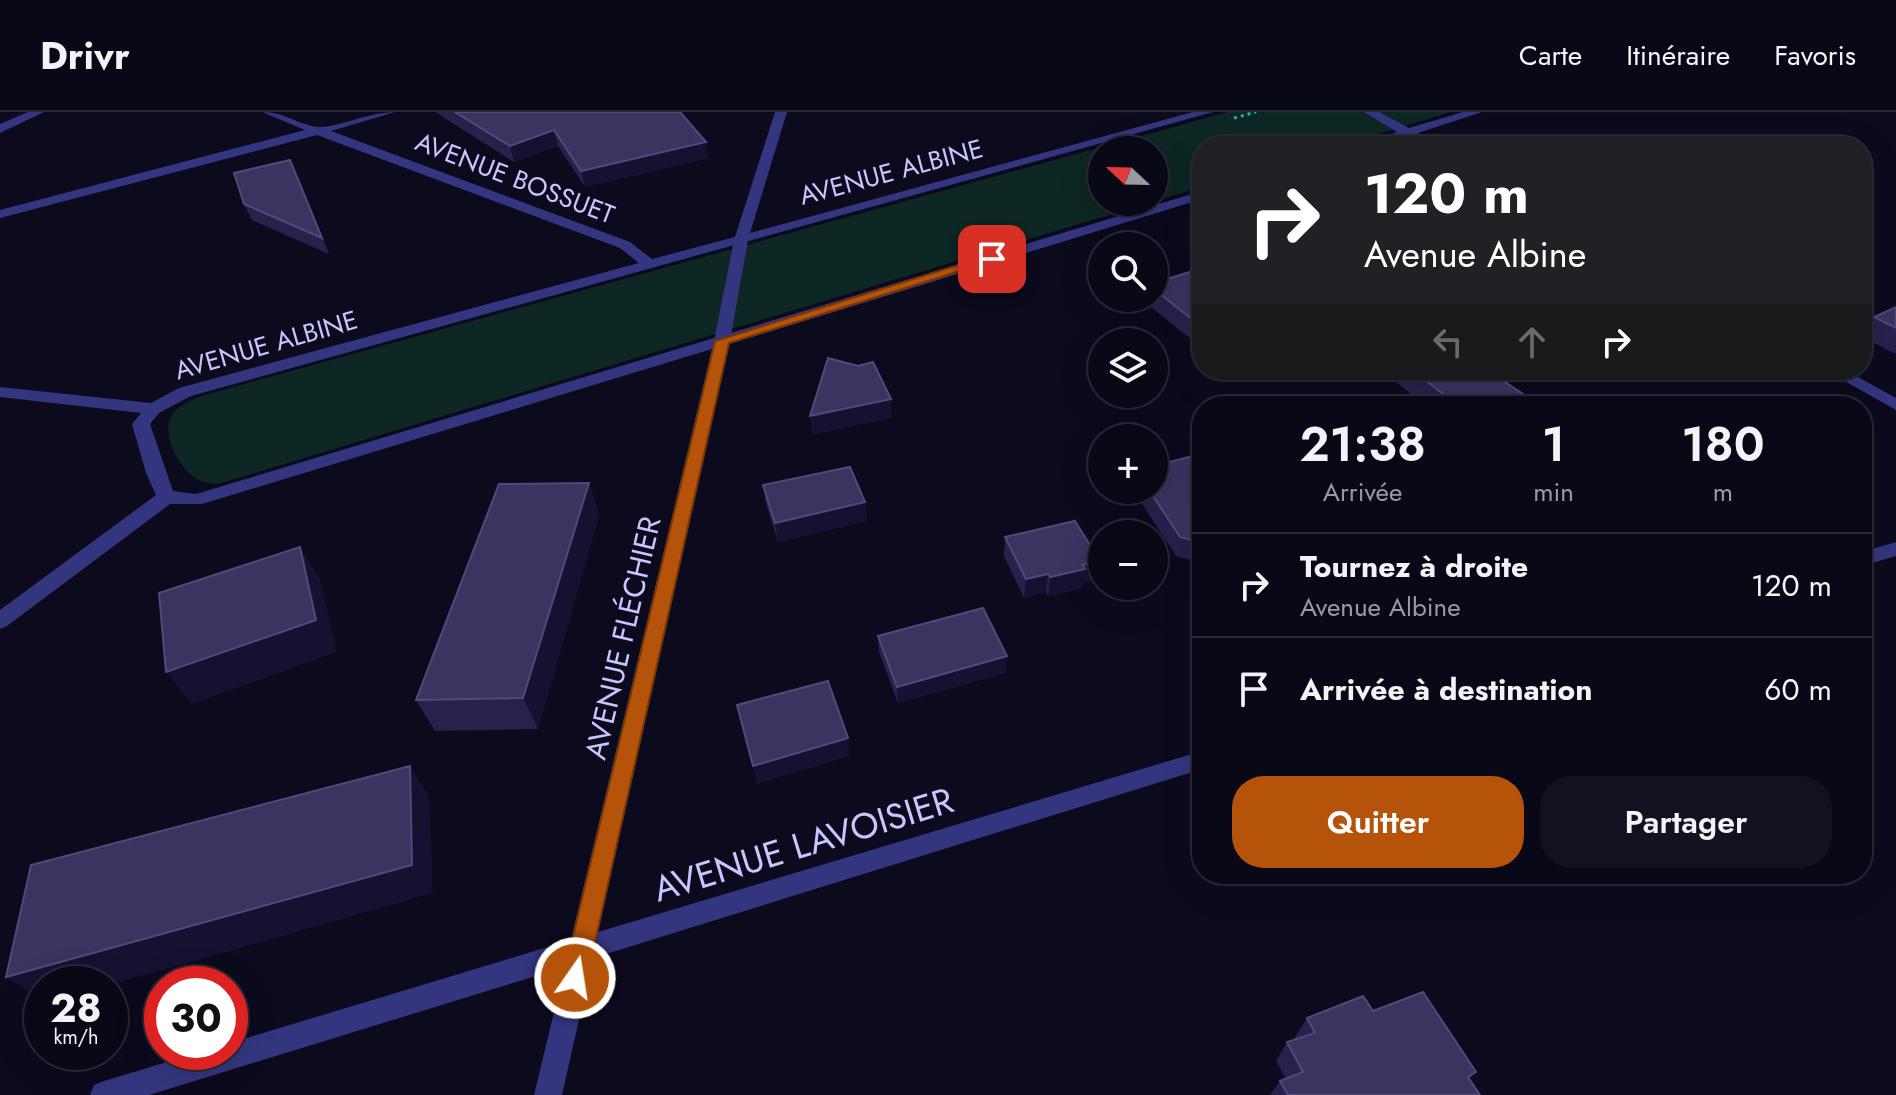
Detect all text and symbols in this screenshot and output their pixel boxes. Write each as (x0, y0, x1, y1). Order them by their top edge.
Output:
text: Drivr (40, 28, 130, 83)
text: Carte (1519, 35, 1582, 76)
text: Itinéraire (1626, 35, 1730, 76)
text: Favoris (1774, 35, 1856, 76)
street label: AVENUE BOSSUET (410, 122, 620, 234)
street label: AVENUE ALBINE (795, 129, 987, 215)
north arrow (1088, 136, 1168, 216)
map controls (1088, 136, 1168, 600)
text: 120 m (1364, 153, 1529, 234)
icon: right (1232, 168, 1336, 272)
pin (958, 225, 1026, 293)
text: Avenue Albine (1364, 228, 1586, 280)
button: search (1088, 232, 1168, 312)
icon: arrive (970, 237, 1014, 281)
street label: AVENUE ALBINE (170, 301, 362, 389)
icon: left (1426, 320, 1470, 364)
icon: ahead (1510, 320, 1554, 364)
icon: right (1594, 320, 1638, 364)
button: layers (1088, 328, 1168, 408)
text: 21:38 (1299, 410, 1426, 479)
text: 1 (1542, 410, 1565, 479)
text: 180 (1681, 410, 1765, 479)
button: + (1088, 424, 1168, 504)
text: Arrivée (1323, 473, 1402, 511)
text: min (1533, 473, 1574, 511)
text: m (1713, 473, 1733, 511)
street label: AVENUE FLÉCHIER (574, 512, 671, 764)
button: − (1088, 520, 1168, 600)
text: Tournez à droite (1300, 545, 1528, 588)
icon: right (1232, 563, 1276, 607)
text: 120 m (1751, 564, 1832, 607)
text: Avenue Albine (1300, 588, 1461, 626)
icon: arrive (1232, 667, 1276, 711)
text: Arrivée à destination (1300, 668, 1592, 711)
text: 60 m (1764, 668, 1832, 711)
street label: AVENUE LAVOISIER (647, 774, 959, 914)
button: Quitter (1232, 776, 1524, 868)
button: Partager (1540, 776, 1832, 868)
position arrow (533, 936, 617, 1020)
speed limit sign: 30 (144, 966, 248, 1070)
text: 28 (50, 979, 102, 1037)
text: km/h (53, 1023, 99, 1052)

